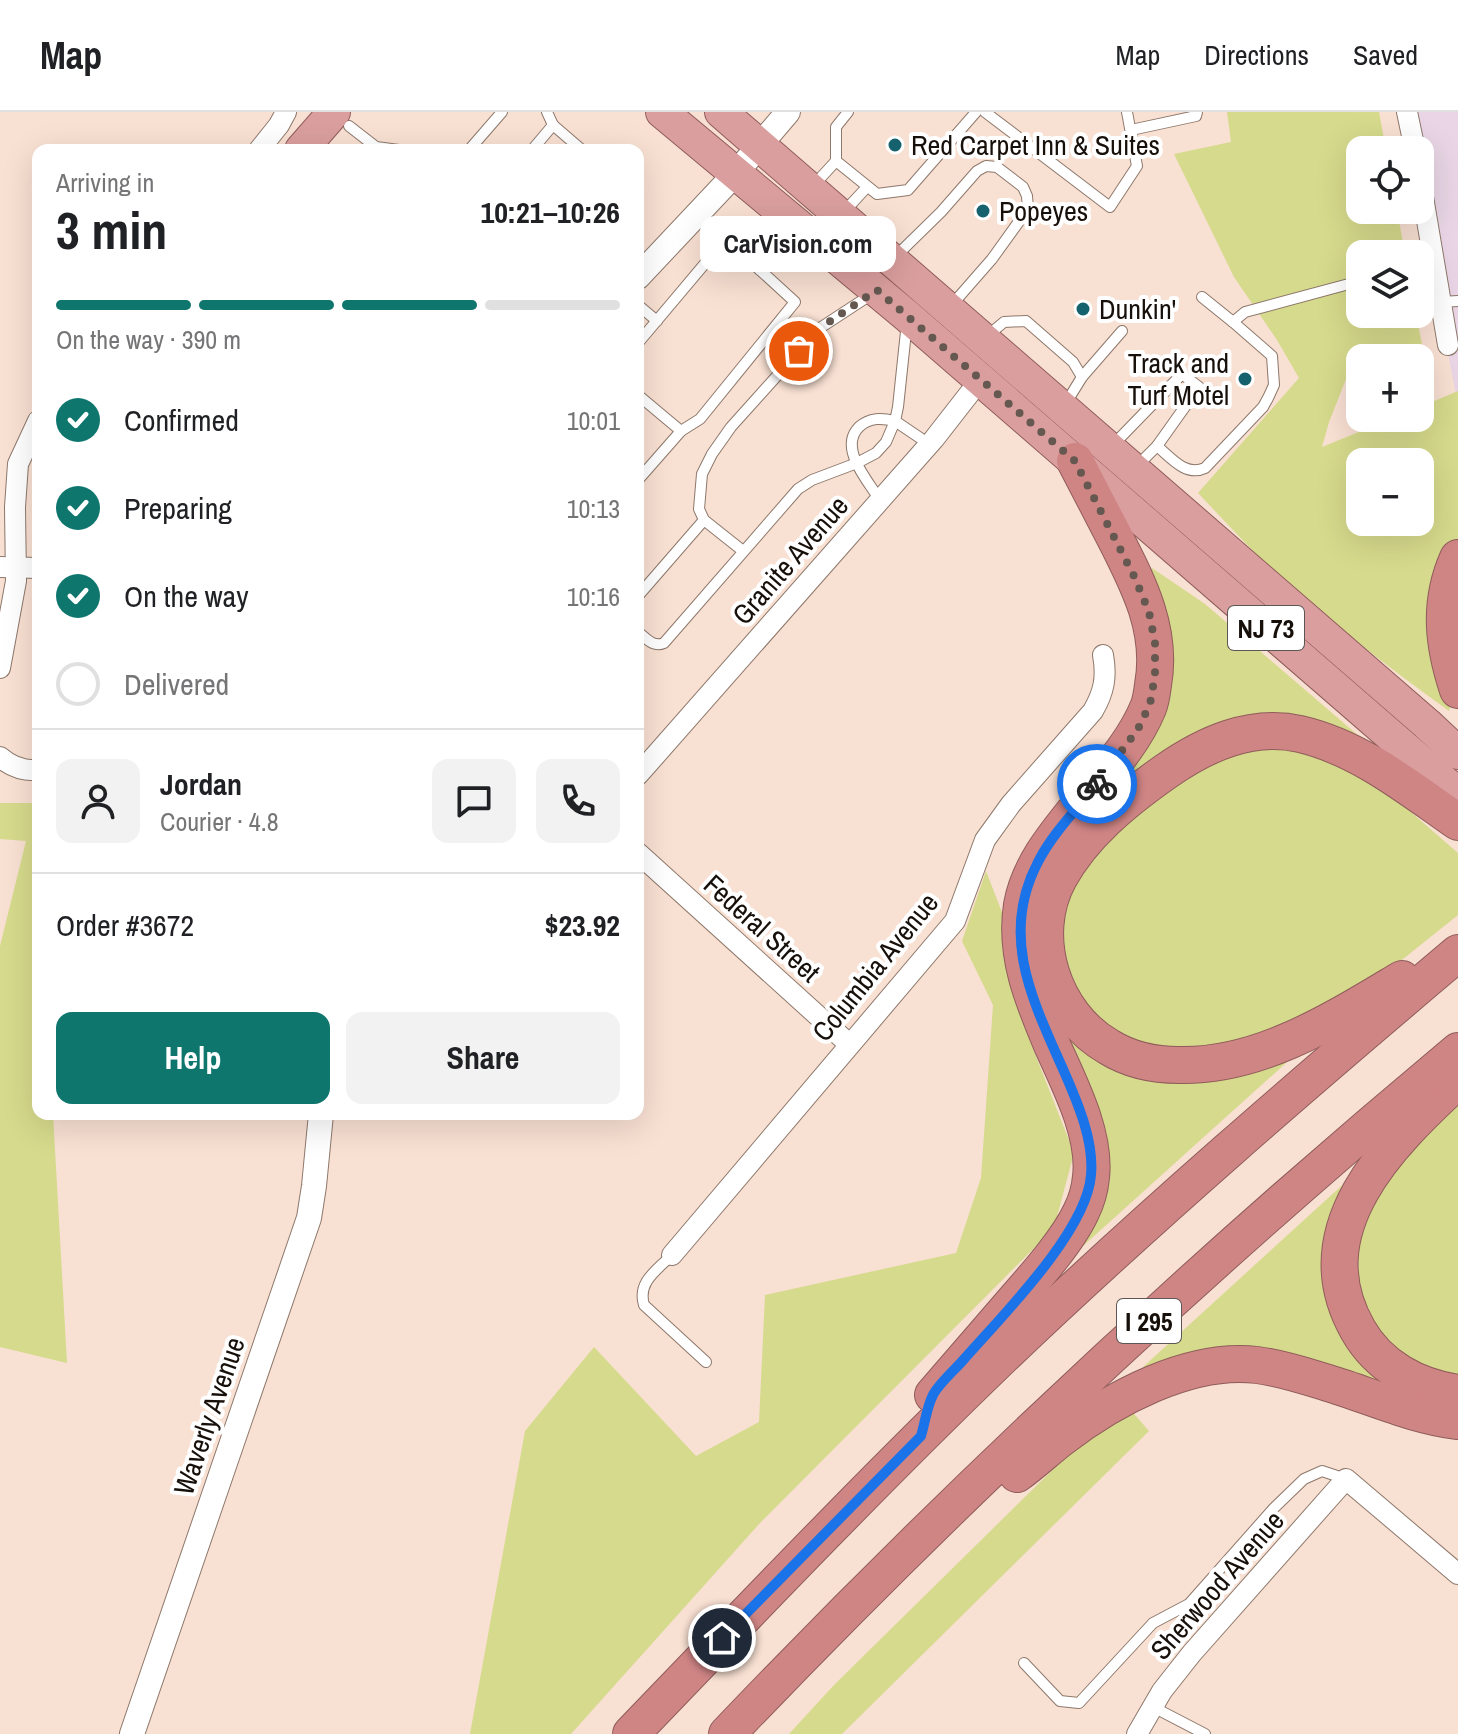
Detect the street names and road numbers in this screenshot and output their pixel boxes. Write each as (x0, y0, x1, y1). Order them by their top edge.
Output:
street label: Granite Avenue (723, 487, 857, 633)
road number: NJ 73 (1228, 606, 1304, 650)
street label: Federal Street (696, 866, 828, 990)
street label: Columbia Avenue (803, 885, 947, 1049)
road number: I 295 (1117, 1299, 1181, 1343)
street label: Waverly Avenue (164, 1332, 254, 1500)
street label: Sherwood Avenue (1142, 1502, 1292, 1668)

